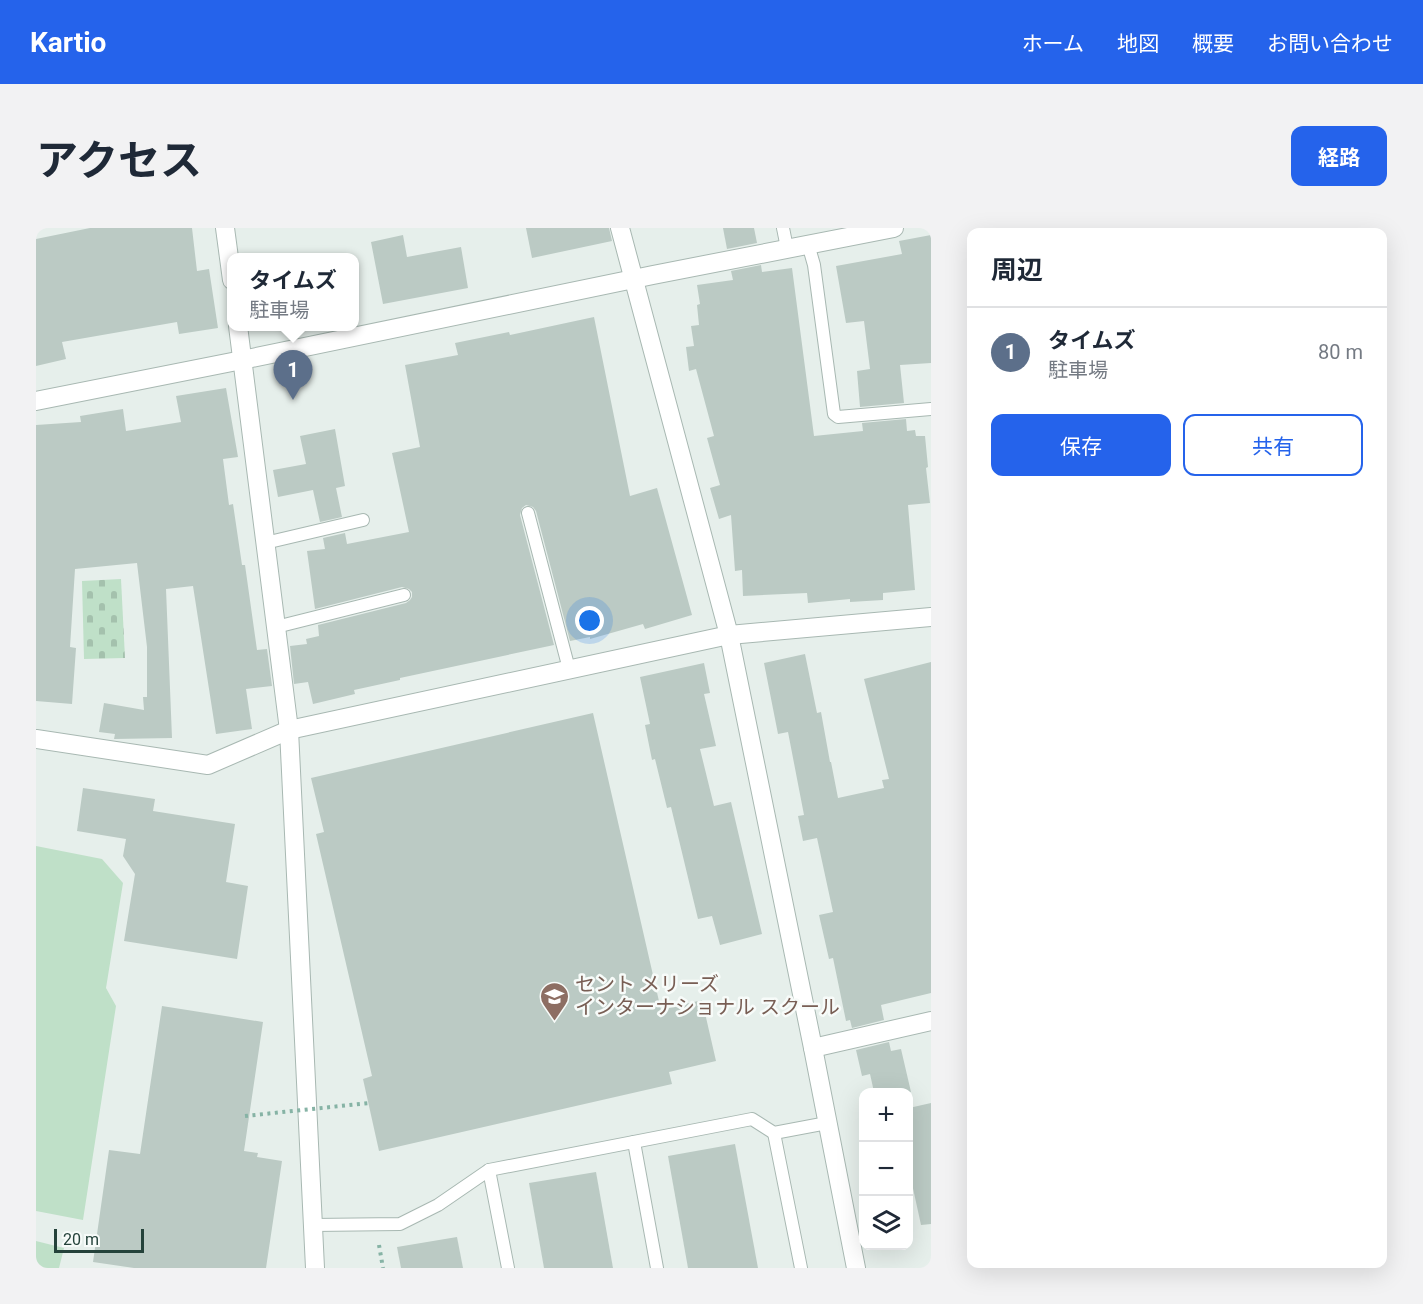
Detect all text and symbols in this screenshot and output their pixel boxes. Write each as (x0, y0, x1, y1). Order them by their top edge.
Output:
text: Kartio (30, 26, 106, 59)
text: ホーム (1022, 32, 1084, 56)
text: 地図 (1117, 32, 1159, 56)
text: 概要 (1192, 32, 1234, 56)
text: お問い合わせ (1267, 32, 1393, 56)
button: 経路 (1291, 126, 1387, 186)
text: アクセス (36, 136, 202, 185)
popup (227, 253, 359, 331)
text: 周辺 (991, 255, 1043, 285)
text: タイムズ (249, 268, 337, 293)
text: 駐車場 (249, 298, 309, 322)
text: タイムズ (1048, 328, 1136, 353)
text: 1 (1005, 340, 1016, 364)
text: 80 m (1318, 340, 1363, 364)
pin: 1 (274, 350, 312, 400)
text: 駐車場 (1048, 358, 1108, 382)
button: 保存 (991, 414, 1171, 476)
button: 共有 (1183, 414, 1363, 476)
your location (575, 606, 604, 635)
place label: セント メリーズ インターナショナル スクール (575, 972, 840, 1019)
school or university icon: セント メリーズ インターナショナル スクール (538, 980, 570, 1022)
map controls (859, 1088, 913, 1250)
button: + (859, 1088, 913, 1142)
button: − (859, 1142, 913, 1196)
button: layers (859, 1196, 913, 1250)
scale bar (54, 1226, 144, 1254)
text: 20 m (63, 1230, 99, 1249)

